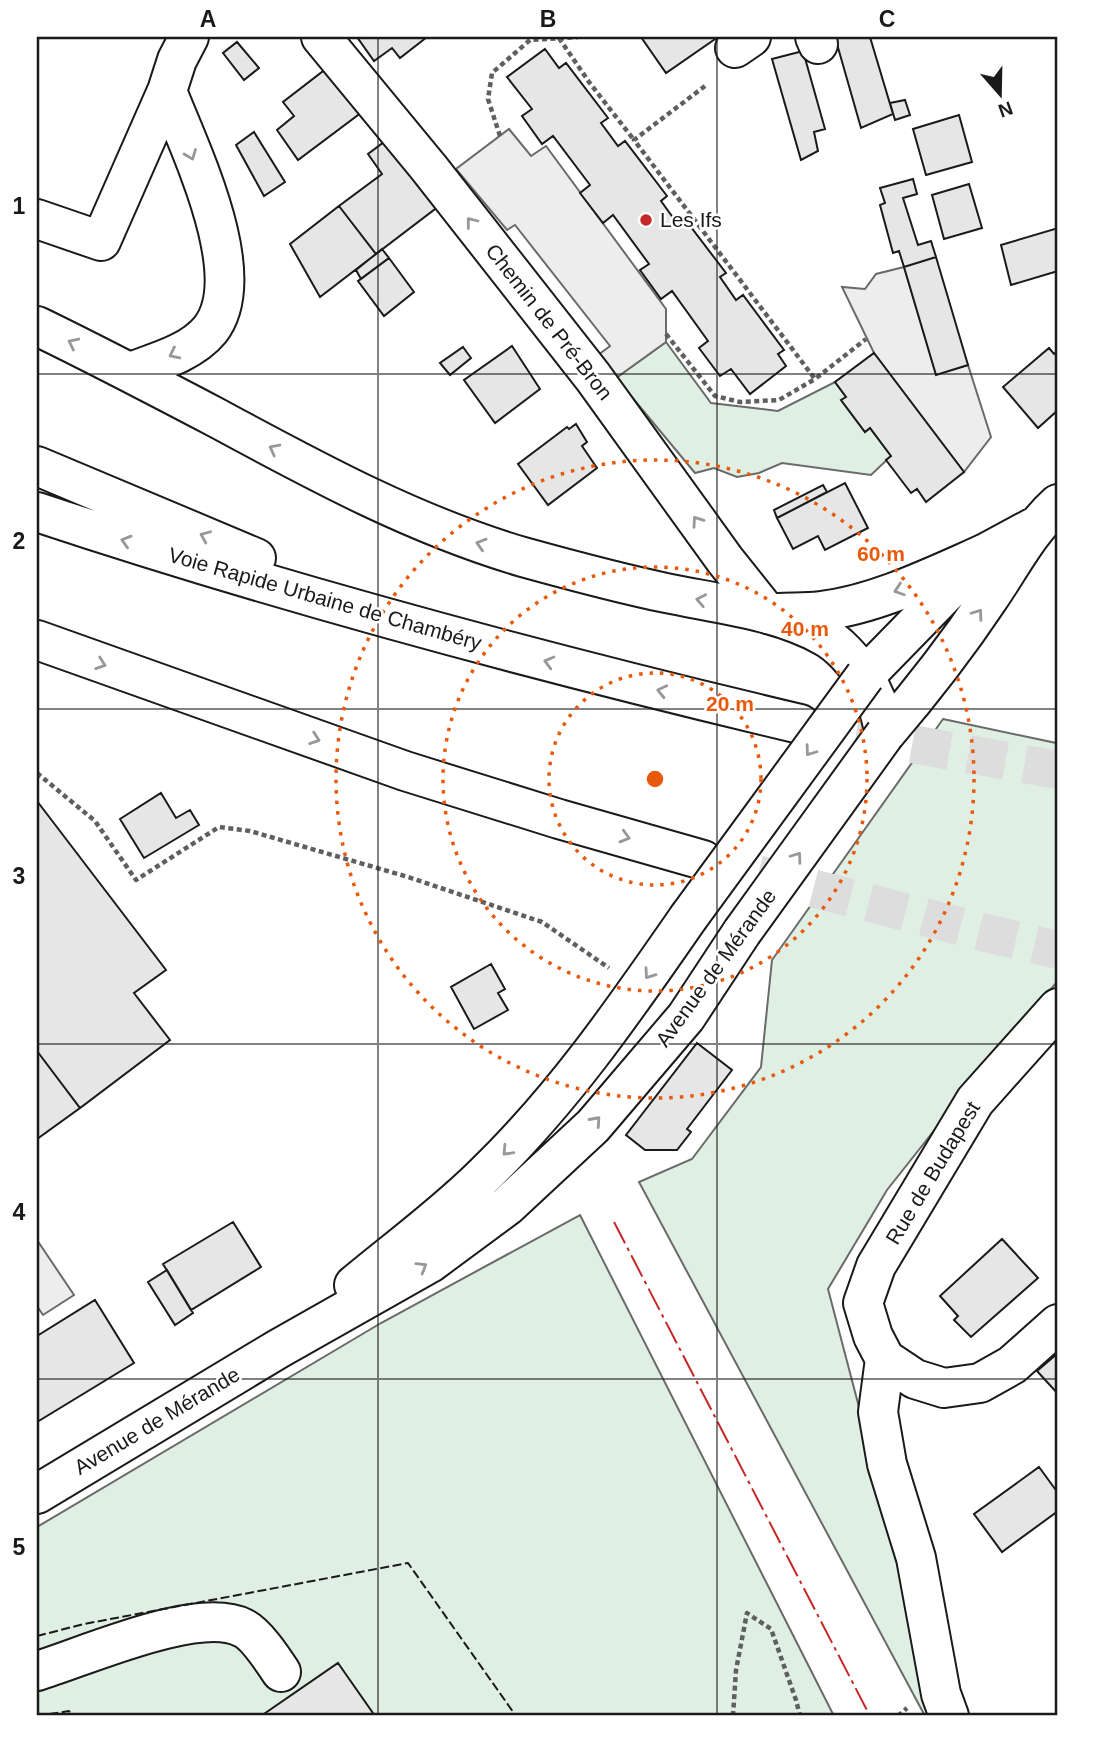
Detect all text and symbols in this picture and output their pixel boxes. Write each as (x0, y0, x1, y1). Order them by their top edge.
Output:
text: A (200, 6, 216, 32)
text: B (540, 6, 556, 32)
text: C (879, 6, 895, 32)
north arrow (965, 60, 1036, 130)
text: N (996, 97, 1016, 122)
one-way arrow (183, 148, 197, 160)
text: 1 (13, 193, 26, 219)
place label: Les Ifs (660, 208, 722, 231)
marker: Les Ifs (638, 212, 654, 228)
one-way arrow (467, 217, 480, 229)
street label: Chemin de Pré-Bron (481, 239, 617, 404)
one-way arrow (68, 338, 80, 352)
one-way arrow (169, 346, 181, 360)
one-way arrow (269, 444, 282, 457)
one-way arrow (693, 516, 705, 529)
text: 2 (13, 528, 25, 554)
one-way arrow (200, 530, 212, 544)
one-way arrow (120, 535, 132, 550)
one-way arrow (475, 537, 487, 552)
text: 60 m (857, 542, 905, 565)
street label: Voie Rapide Urbaine de Chambéry (166, 543, 485, 654)
one-way arrow (893, 582, 905, 596)
one-way arrow (695, 594, 707, 609)
one-way arrow (970, 609, 982, 622)
text: 40 m (781, 617, 829, 640)
one-way arrow (94, 656, 106, 670)
one-way arrow (544, 656, 556, 670)
one-way arrow (656, 685, 668, 699)
text: 20 m (706, 692, 754, 715)
one-way arrow (309, 731, 321, 745)
one-way arrow (806, 743, 818, 756)
centre of rings (643, 767, 667, 791)
one-way arrow (618, 829, 630, 844)
one-way arrow (788, 852, 801, 865)
text: 3 (13, 863, 25, 889)
street label: Avenue de Mérande (651, 885, 780, 1051)
one-way arrow (645, 966, 657, 979)
street label: Rue de Budapest (881, 1097, 984, 1248)
one-way arrow (588, 1116, 600, 1129)
one-way arrow (502, 1143, 515, 1156)
text: 4 (13, 1199, 26, 1225)
one-way arrow (415, 1262, 428, 1275)
street label: Avenue de Mérande (70, 1362, 244, 1479)
text: 5 (13, 1534, 26, 1560)

